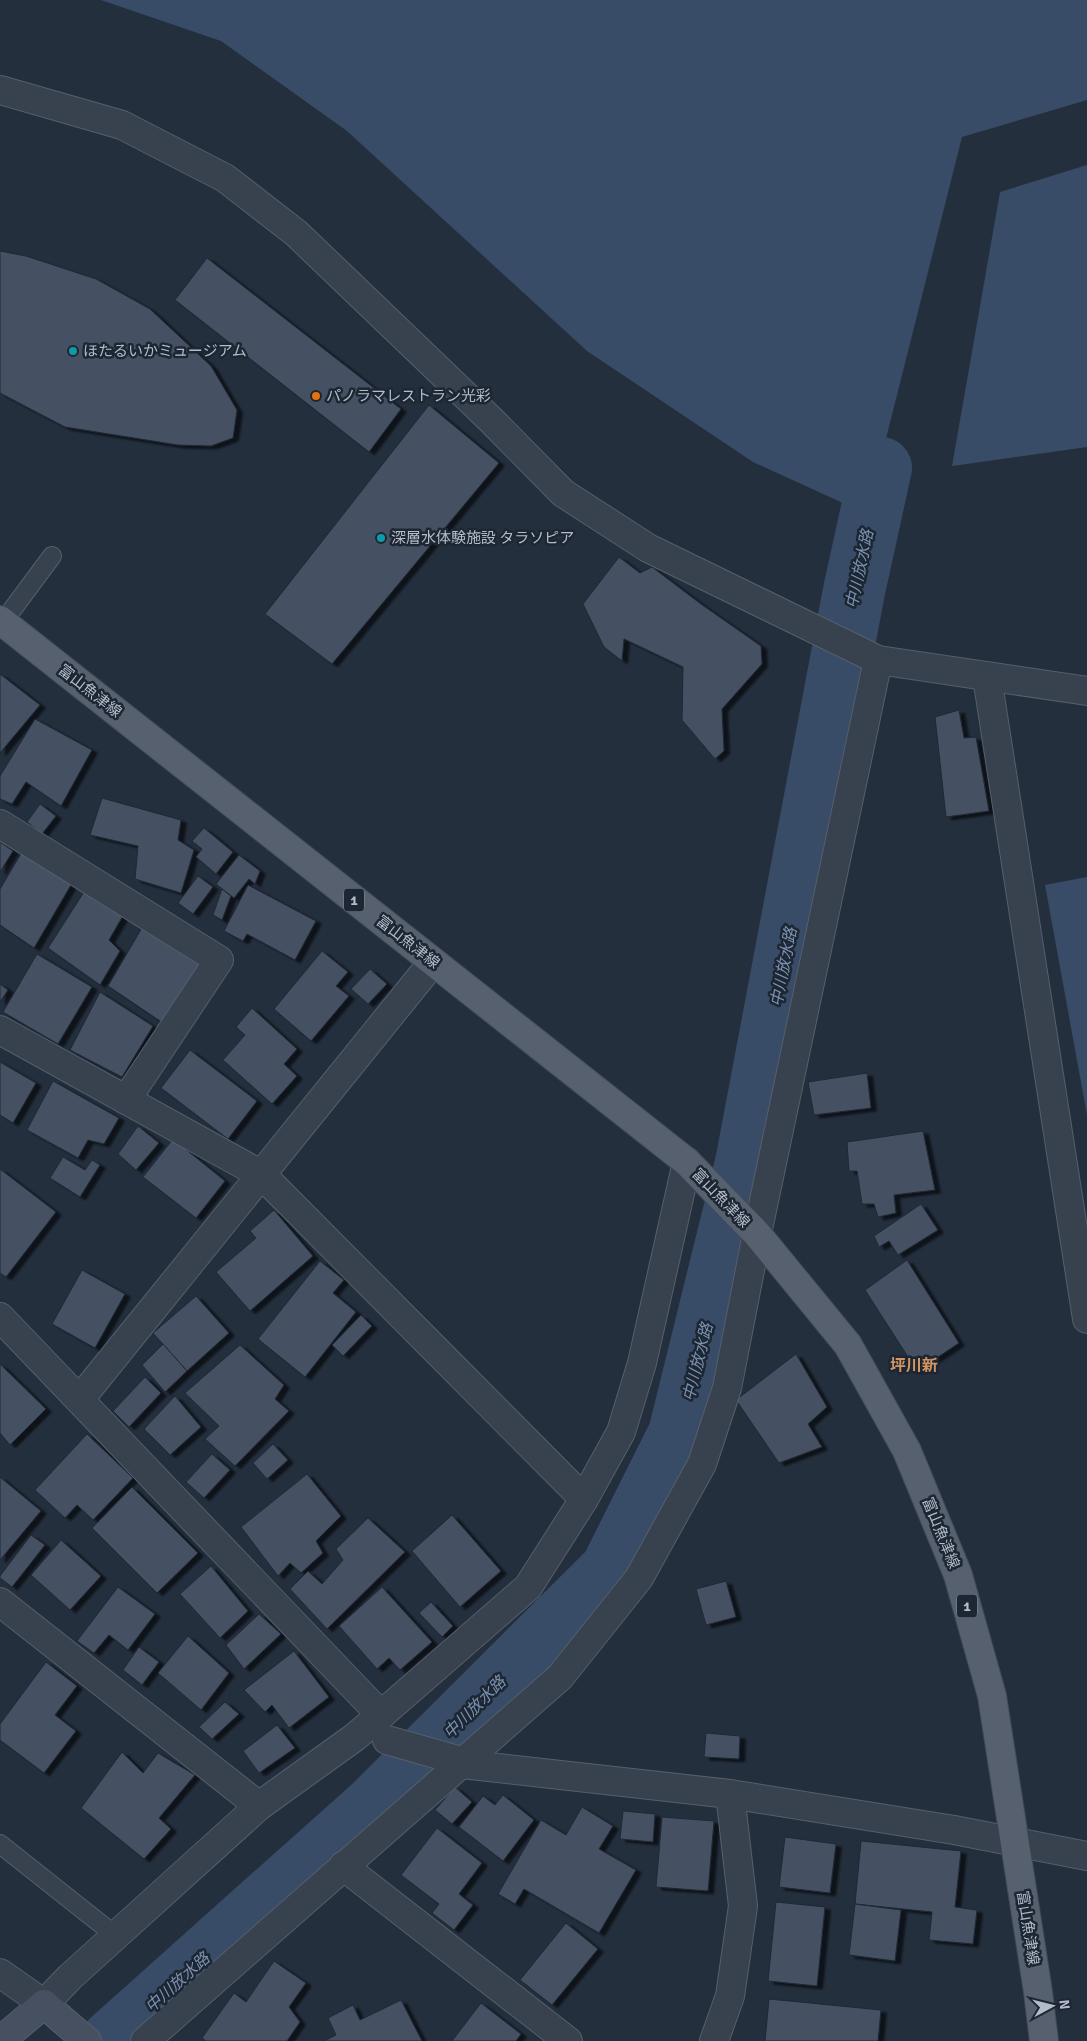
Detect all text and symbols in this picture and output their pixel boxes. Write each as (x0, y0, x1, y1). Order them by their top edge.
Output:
place label: ほたるいかミュージアム (83, 342, 247, 360)
marker: ほたるいかミュージアム (67, 345, 79, 357)
place label: パノラマレストラン光彩 (326, 387, 491, 405)
marker: パノラマレストラン光彩 (310, 390, 322, 402)
water label: 中川放水路 (842, 526, 878, 610)
place label: 深層水体験施設 タラソピア (391, 529, 574, 547)
marker: 深層水体験施設 タラソピア (375, 532, 387, 544)
street label: 富山魚津線 (55, 661, 125, 721)
road number: 1 (344, 888, 364, 912)
street label: 富山魚津線 (373, 912, 443, 972)
water label: 中川放水路 (767, 924, 802, 1008)
street label: 富山魚津線 (688, 1165, 754, 1231)
water label: 中川放水路 (679, 1319, 718, 1403)
district label: 坪川新 (890, 1356, 938, 1376)
street label: 富山魚津線 (919, 1495, 963, 1571)
road number: 1 (957, 1594, 977, 1618)
water label: 中川放水路 (439, 1671, 511, 1743)
street label: 富山魚津線 (1013, 1890, 1043, 1966)
water label: 中川放水路 (141, 1947, 216, 2017)
north arrow (1027, 1981, 1077, 2031)
text: N (1055, 1999, 1073, 2010)

